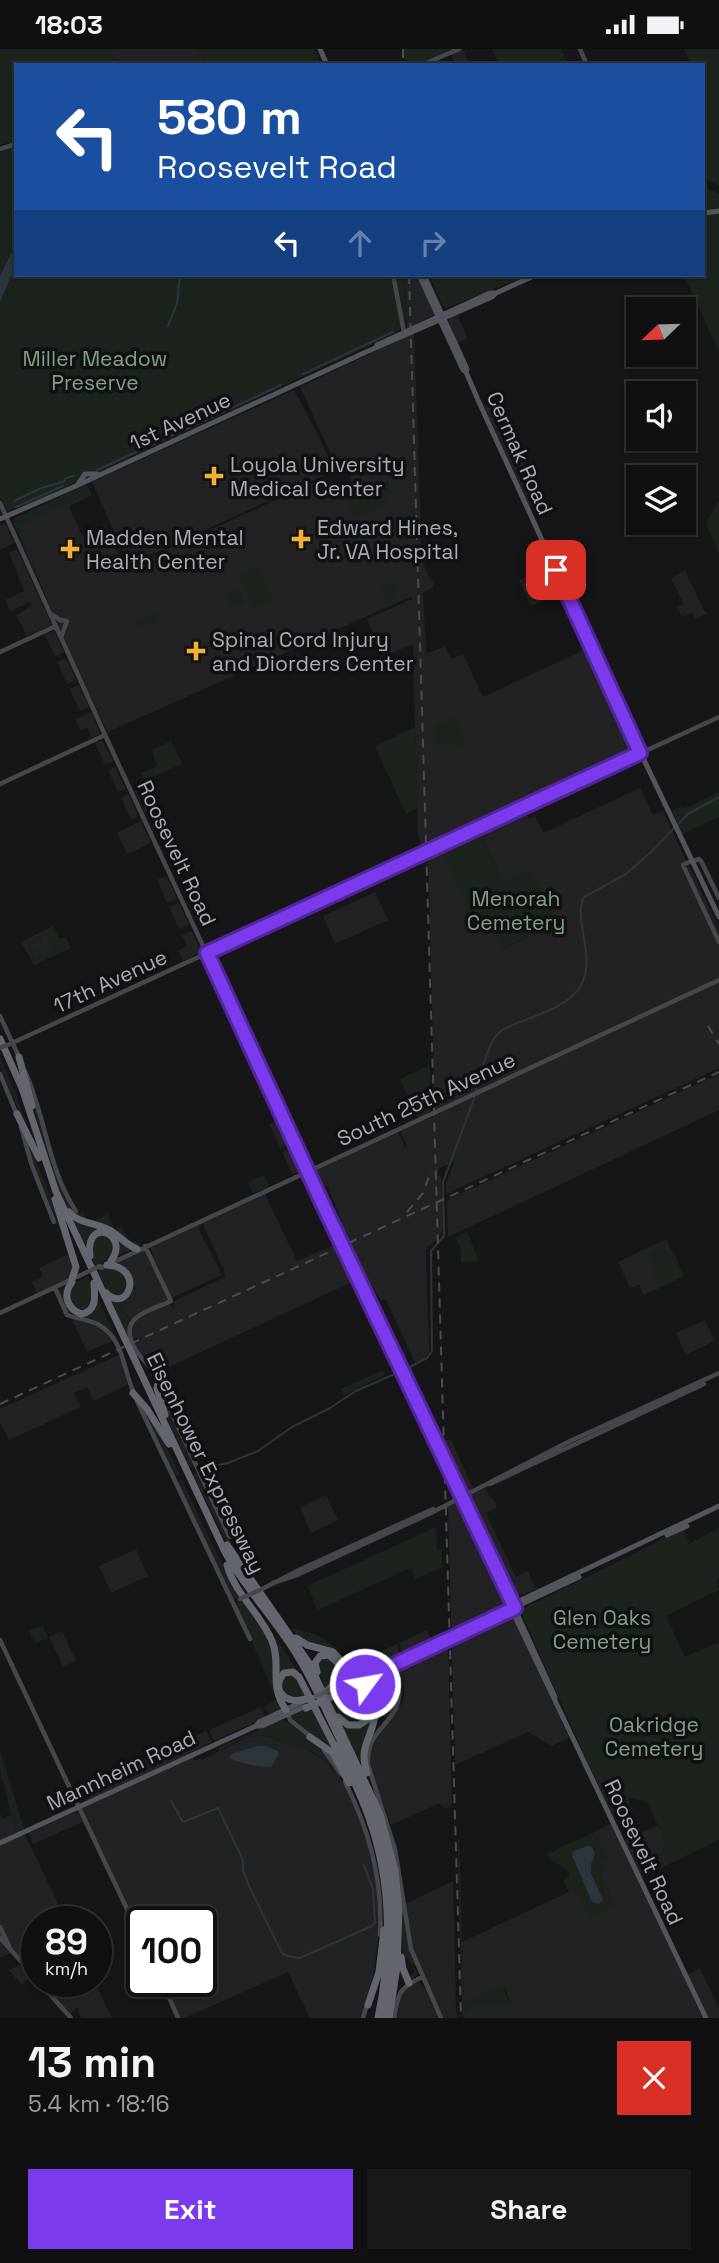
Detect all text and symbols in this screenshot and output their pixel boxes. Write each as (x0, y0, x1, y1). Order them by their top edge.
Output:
text: 18:03 (35, 8, 103, 42)
text: 580 m (157, 86, 302, 148)
icon: left (42, 91, 133, 182)
text: Roosevelt Road (157, 147, 397, 187)
icon: left (268, 224, 306, 262)
icon: ahead (341, 224, 379, 262)
icon: right (414, 224, 452, 262)
north arrow (626, 297, 696, 367)
map controls (626, 297, 696, 535)
park label: Miller Meadow Preserve (23, 345, 167, 396)
button: sound (626, 381, 696, 451)
street label: 1st Avenue (125, 386, 235, 456)
street label: Cermak Road (481, 387, 559, 519)
place label: Loyola University Medical Center (230, 451, 405, 502)
button: layers (626, 465, 696, 535)
marker: Loyola University Medical Center (204, 466, 224, 486)
place label: Edward Hines, Jr. VA Hospital (317, 514, 459, 565)
place label: Madden Mental Health Center (86, 524, 244, 575)
marker: Edward Hines, Jr. VA Hospital (291, 529, 311, 549)
marker: Madden Mental Health Center (60, 539, 80, 559)
pin (526, 540, 586, 600)
icon: arrive (537, 551, 575, 589)
place label: Spinal Cord Injury and Diorders Center (212, 626, 414, 677)
marker: Spinal Cord Injury and Diorders Center (186, 641, 206, 661)
street label: Roosevelt Road (132, 776, 222, 930)
park label: Menorah Cemetery (467, 885, 565, 936)
street label: 17th Avenue (49, 943, 171, 1019)
street label: South 25th Avenue (333, 1046, 519, 1152)
street label: Eisenhower Expressway (141, 1348, 271, 1578)
park label: Glen Oaks Cemetery (553, 1604, 651, 1655)
position arrow (328, 1647, 402, 1721)
park label: Oakridge Cemetery (605, 1711, 703, 1762)
street label: Mannheim Road (42, 1724, 200, 1816)
street label: Roosevelt Road (599, 1775, 689, 1929)
speed limit sign: 100 (126, 1906, 217, 1997)
text: 89 (45, 1920, 88, 1964)
text: km/h (45, 1957, 88, 1980)
text: 13 min (28, 2036, 156, 2089)
button: close (617, 2041, 691, 2115)
text: 5.4 km · 18:16 (28, 2089, 170, 2119)
button: Exit (28, 2169, 353, 2249)
button: Share (367, 2169, 691, 2249)

